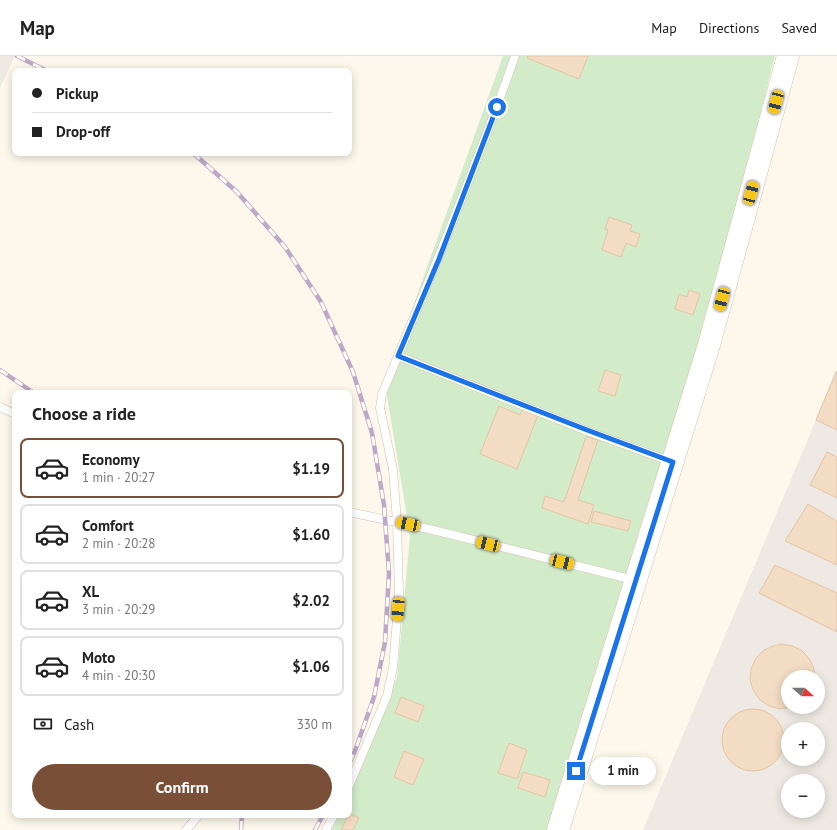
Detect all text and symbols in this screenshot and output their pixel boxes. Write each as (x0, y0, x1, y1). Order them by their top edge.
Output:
text: Map (20, 16, 55, 40)
text: Map (651, 19, 677, 37)
text: Directions (699, 19, 759, 37)
text: Saved (781, 19, 817, 37)
text: Pickup (56, 84, 99, 103)
car (767, 89, 785, 115)
route start (488, 98, 506, 116)
text: Drop-off (56, 122, 110, 141)
car (742, 180, 760, 206)
car (713, 286, 731, 312)
text: Choose a ride (32, 402, 136, 425)
icon: car (34, 450, 70, 486)
text: Economy (82, 450, 140, 469)
text: $1.19 (292, 459, 330, 478)
text: 1 min · 20:27 (82, 469, 155, 486)
icon: car (34, 516, 70, 552)
text: Comfort (82, 516, 134, 535)
car (395, 516, 421, 532)
text: $1.60 (292, 525, 330, 544)
text: 2 min · 20:28 (82, 535, 155, 552)
car (475, 535, 501, 553)
car (549, 553, 575, 571)
icon: car (34, 582, 70, 618)
text: XL (82, 582, 99, 601)
text: $2.02 (292, 591, 330, 610)
car (391, 597, 405, 621)
text: 3 min · 20:29 (82, 601, 155, 618)
icon: car (34, 648, 70, 684)
text: Moto (82, 648, 115, 667)
text: $1.06 (292, 657, 330, 676)
text: 4 min · 20:30 (82, 667, 155, 684)
north arrow (781, 670, 825, 714)
map controls (781, 670, 825, 818)
icon: cash (32, 713, 54, 735)
text: Cash (64, 715, 94, 734)
text: 330 m (297, 716, 332, 733)
button: + (781, 722, 825, 766)
callout: 1 min (590, 757, 656, 785)
route end (567, 762, 585, 780)
text: 1 min (607, 762, 639, 779)
button: Confirm (32, 764, 332, 810)
button: − (781, 774, 825, 818)

